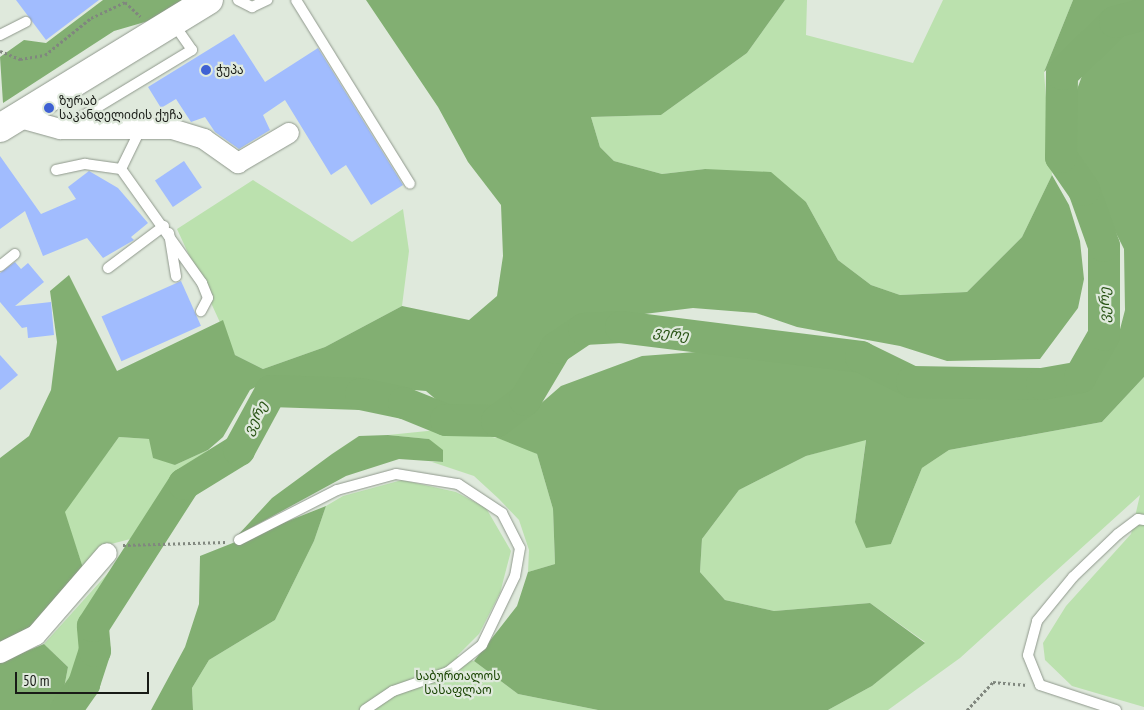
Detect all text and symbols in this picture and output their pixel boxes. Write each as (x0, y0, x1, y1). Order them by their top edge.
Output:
place label: ჭუპა (216, 63, 244, 77)
marker: ჭუპა (200, 64, 212, 76)
place label: ზურაბ საკანდელიძის ქუჩა (59, 94, 183, 122)
marker: ზურაბ საკანდელიძის ქუჩა (43, 102, 55, 114)
water label: ვერე (1096, 287, 1112, 323)
water label: ვერე (652, 322, 690, 344)
water label: ვერე (239, 398, 271, 438)
scale bar (18, 662, 151, 694)
park label: საბურთალოს სასაფლაო (415, 669, 501, 697)
text: 50 m (23, 671, 49, 690)

